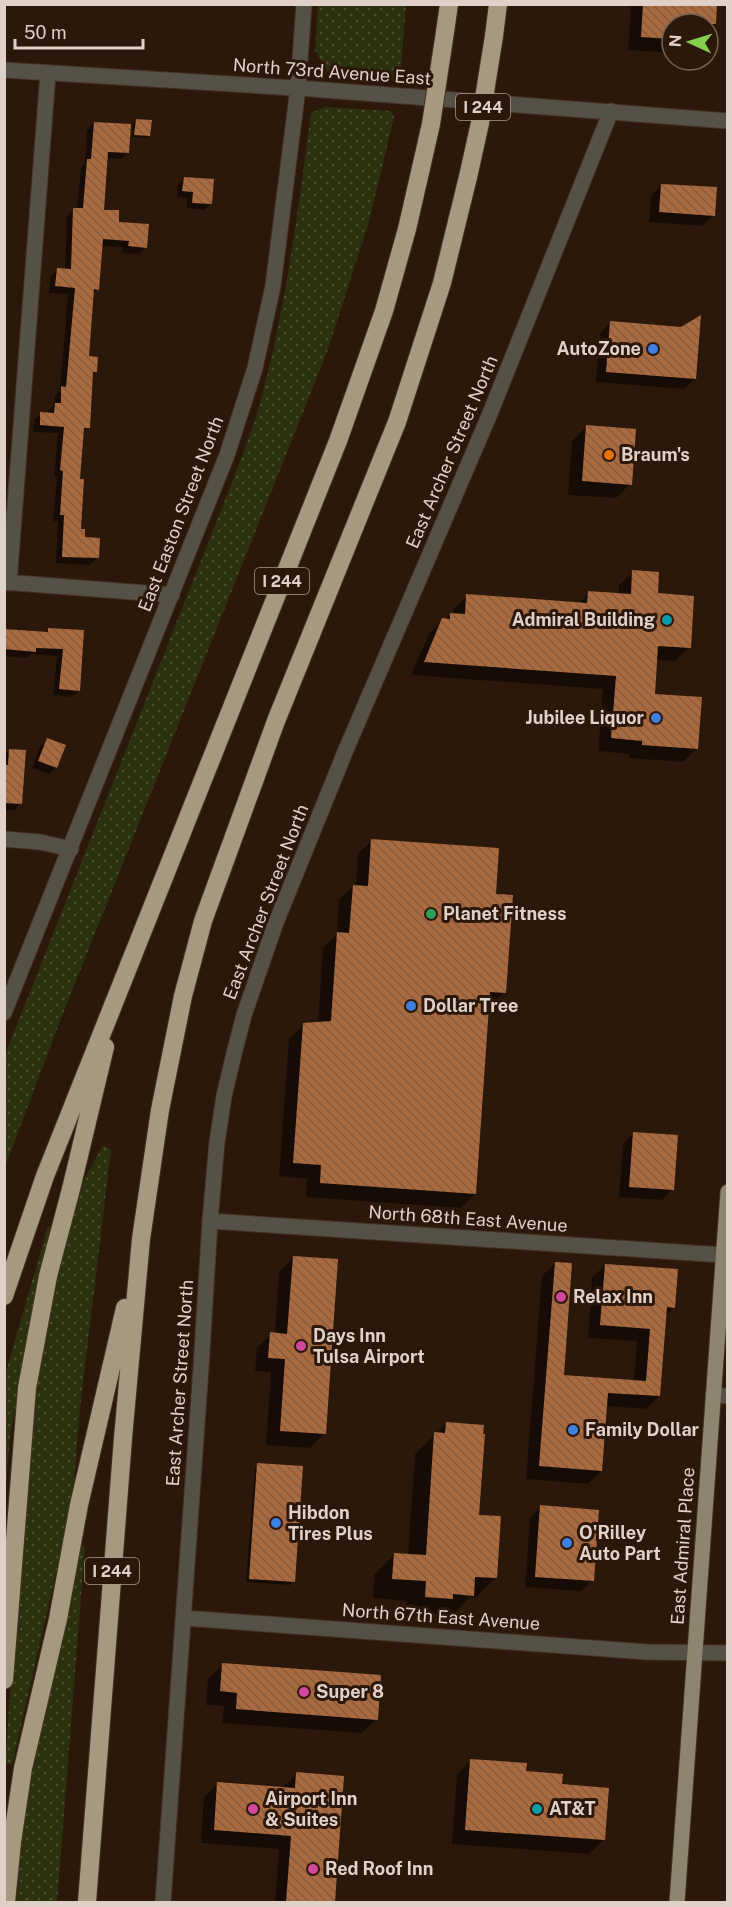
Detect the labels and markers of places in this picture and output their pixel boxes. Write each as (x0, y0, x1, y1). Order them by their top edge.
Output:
place label: AutoZone (557, 338, 641, 359)
marker: AutoZone (646, 342, 660, 356)
place label: Braum's (621, 444, 690, 465)
marker: Braum's (602, 448, 616, 462)
place label: Admiral Building (512, 609, 655, 630)
marker: Admiral Building (660, 613, 674, 627)
place label: Jubilee Liquor (525, 707, 645, 728)
marker: Jubilee Liquor (649, 711, 663, 725)
place label: Planet Fitness (443, 903, 566, 924)
marker: Planet Fitness (424, 907, 438, 921)
place label: Dollar Tree (423, 995, 518, 1016)
marker: Dollar Tree (404, 999, 418, 1013)
place label: Relax Inn (573, 1286, 653, 1307)
marker: Relax Inn (554, 1290, 568, 1304)
place label: Days Inn Tulsa Airport (313, 1325, 425, 1367)
marker: Days Inn Tulsa Airport (294, 1339, 308, 1353)
place label: Family Dollar (585, 1419, 700, 1440)
marker: Family Dollar (566, 1423, 580, 1437)
place label: Hibdon Tires Plus (288, 1502, 373, 1544)
marker: Hibdon Tires Plus (269, 1516, 283, 1530)
place label: O'Rilley Auto Part (579, 1522, 661, 1564)
marker: O'Rilley Auto Part (560, 1536, 574, 1550)
place label: Super 8 (316, 1681, 384, 1702)
marker: Super 8 (297, 1685, 311, 1699)
place label: Airport Inn & Suites (265, 1788, 357, 1830)
place label: AT&T (549, 1798, 595, 1819)
marker: Airport Inn & Suites (246, 1802, 260, 1816)
marker: AT&T (530, 1802, 544, 1816)
place label: Red Roof Inn (325, 1858, 433, 1879)
marker: Red Roof Inn (306, 1862, 320, 1876)

